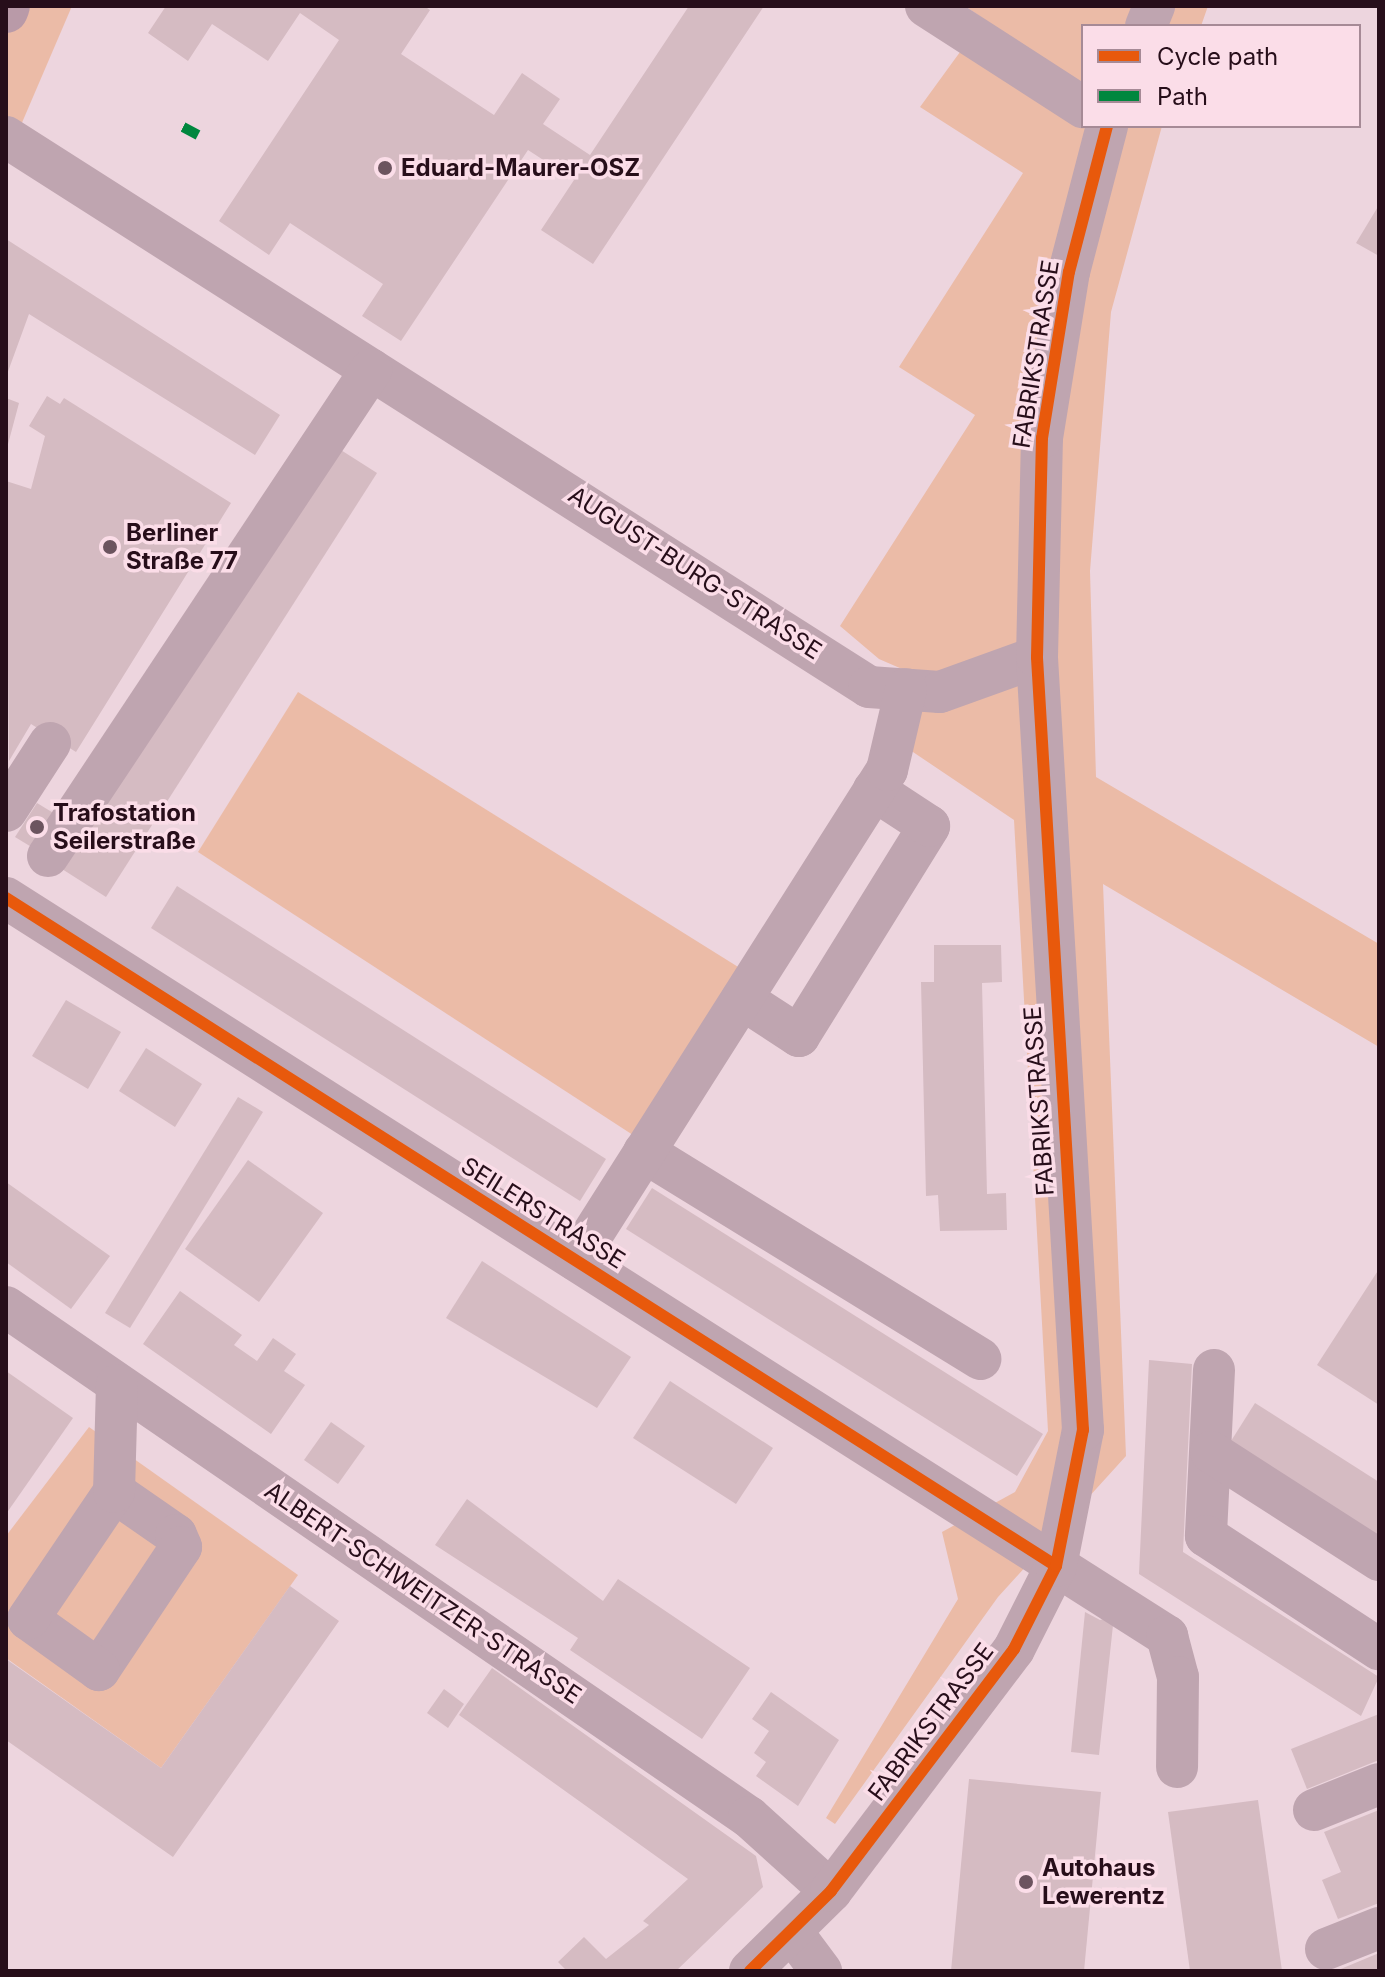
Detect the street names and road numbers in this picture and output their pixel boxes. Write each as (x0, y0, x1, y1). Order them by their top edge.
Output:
street label: FABRIKSTRASSE (1007, 258, 1065, 450)
street label: AUGUST-BURG-STRASSE (563, 480, 827, 666)
street label: FABRIKSTRASSE (1018, 1005, 1060, 1197)
street label: SEILERSTRASSE (456, 1151, 630, 1275)
street label: ALBERT-SCHWEITZER-STRASSE (259, 1476, 587, 1710)
street label: FABRIKSTRASSE (862, 1637, 1000, 1807)

